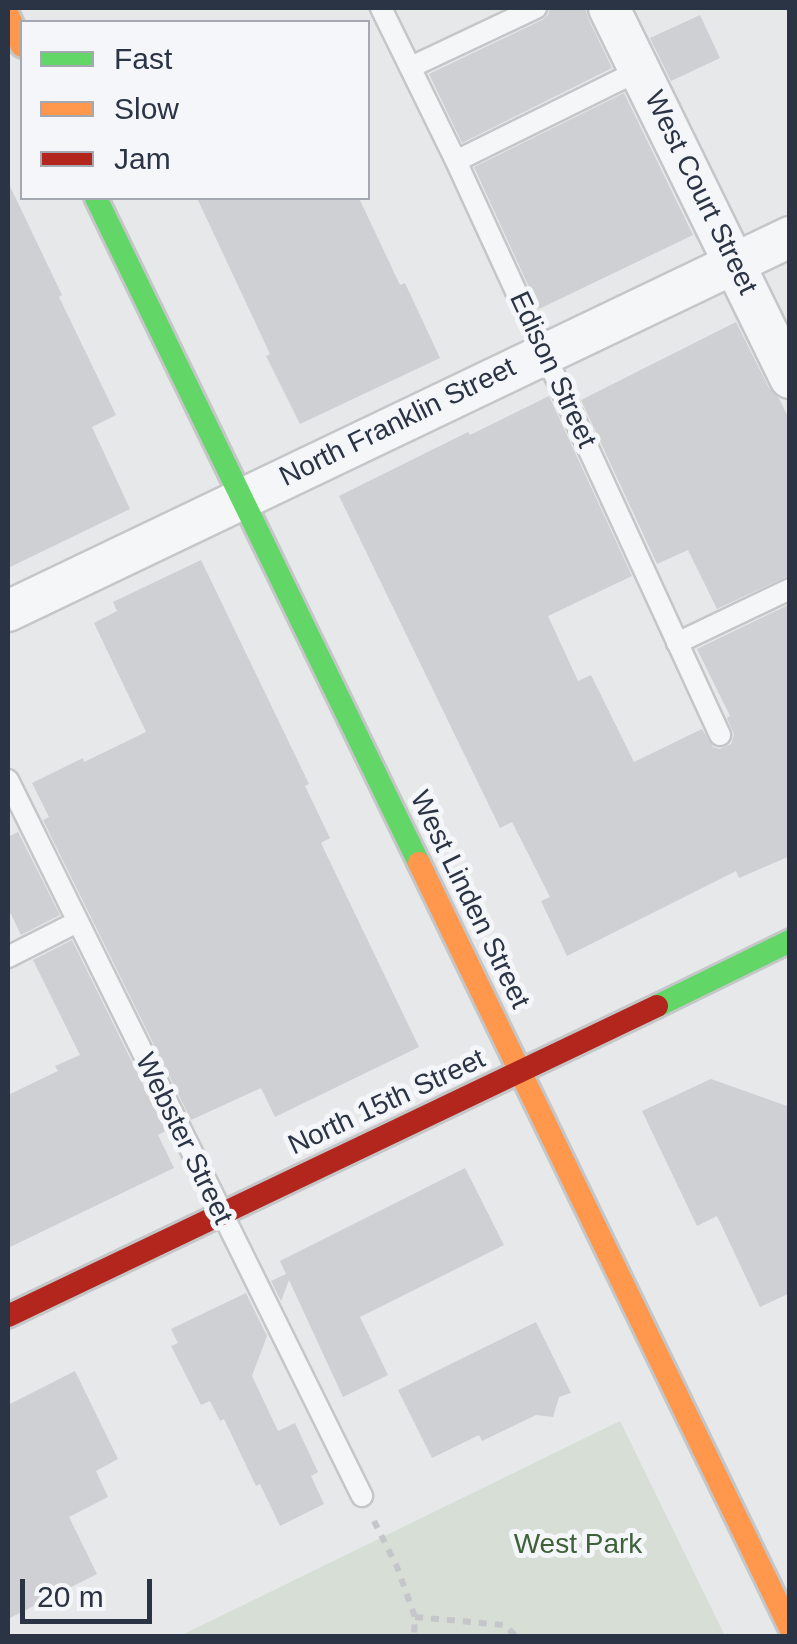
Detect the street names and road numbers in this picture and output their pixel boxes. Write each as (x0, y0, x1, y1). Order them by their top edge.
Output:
street label: West Court Street (636, 86, 764, 300)
street label: Edison Street (501, 287, 603, 453)
street label: North Franklin Street (275, 351, 521, 495)
street label: West Linden Street (402, 786, 536, 1014)
street label: North 15th Street (283, 1043, 491, 1163)
street label: Webster Street (127, 1048, 239, 1230)

